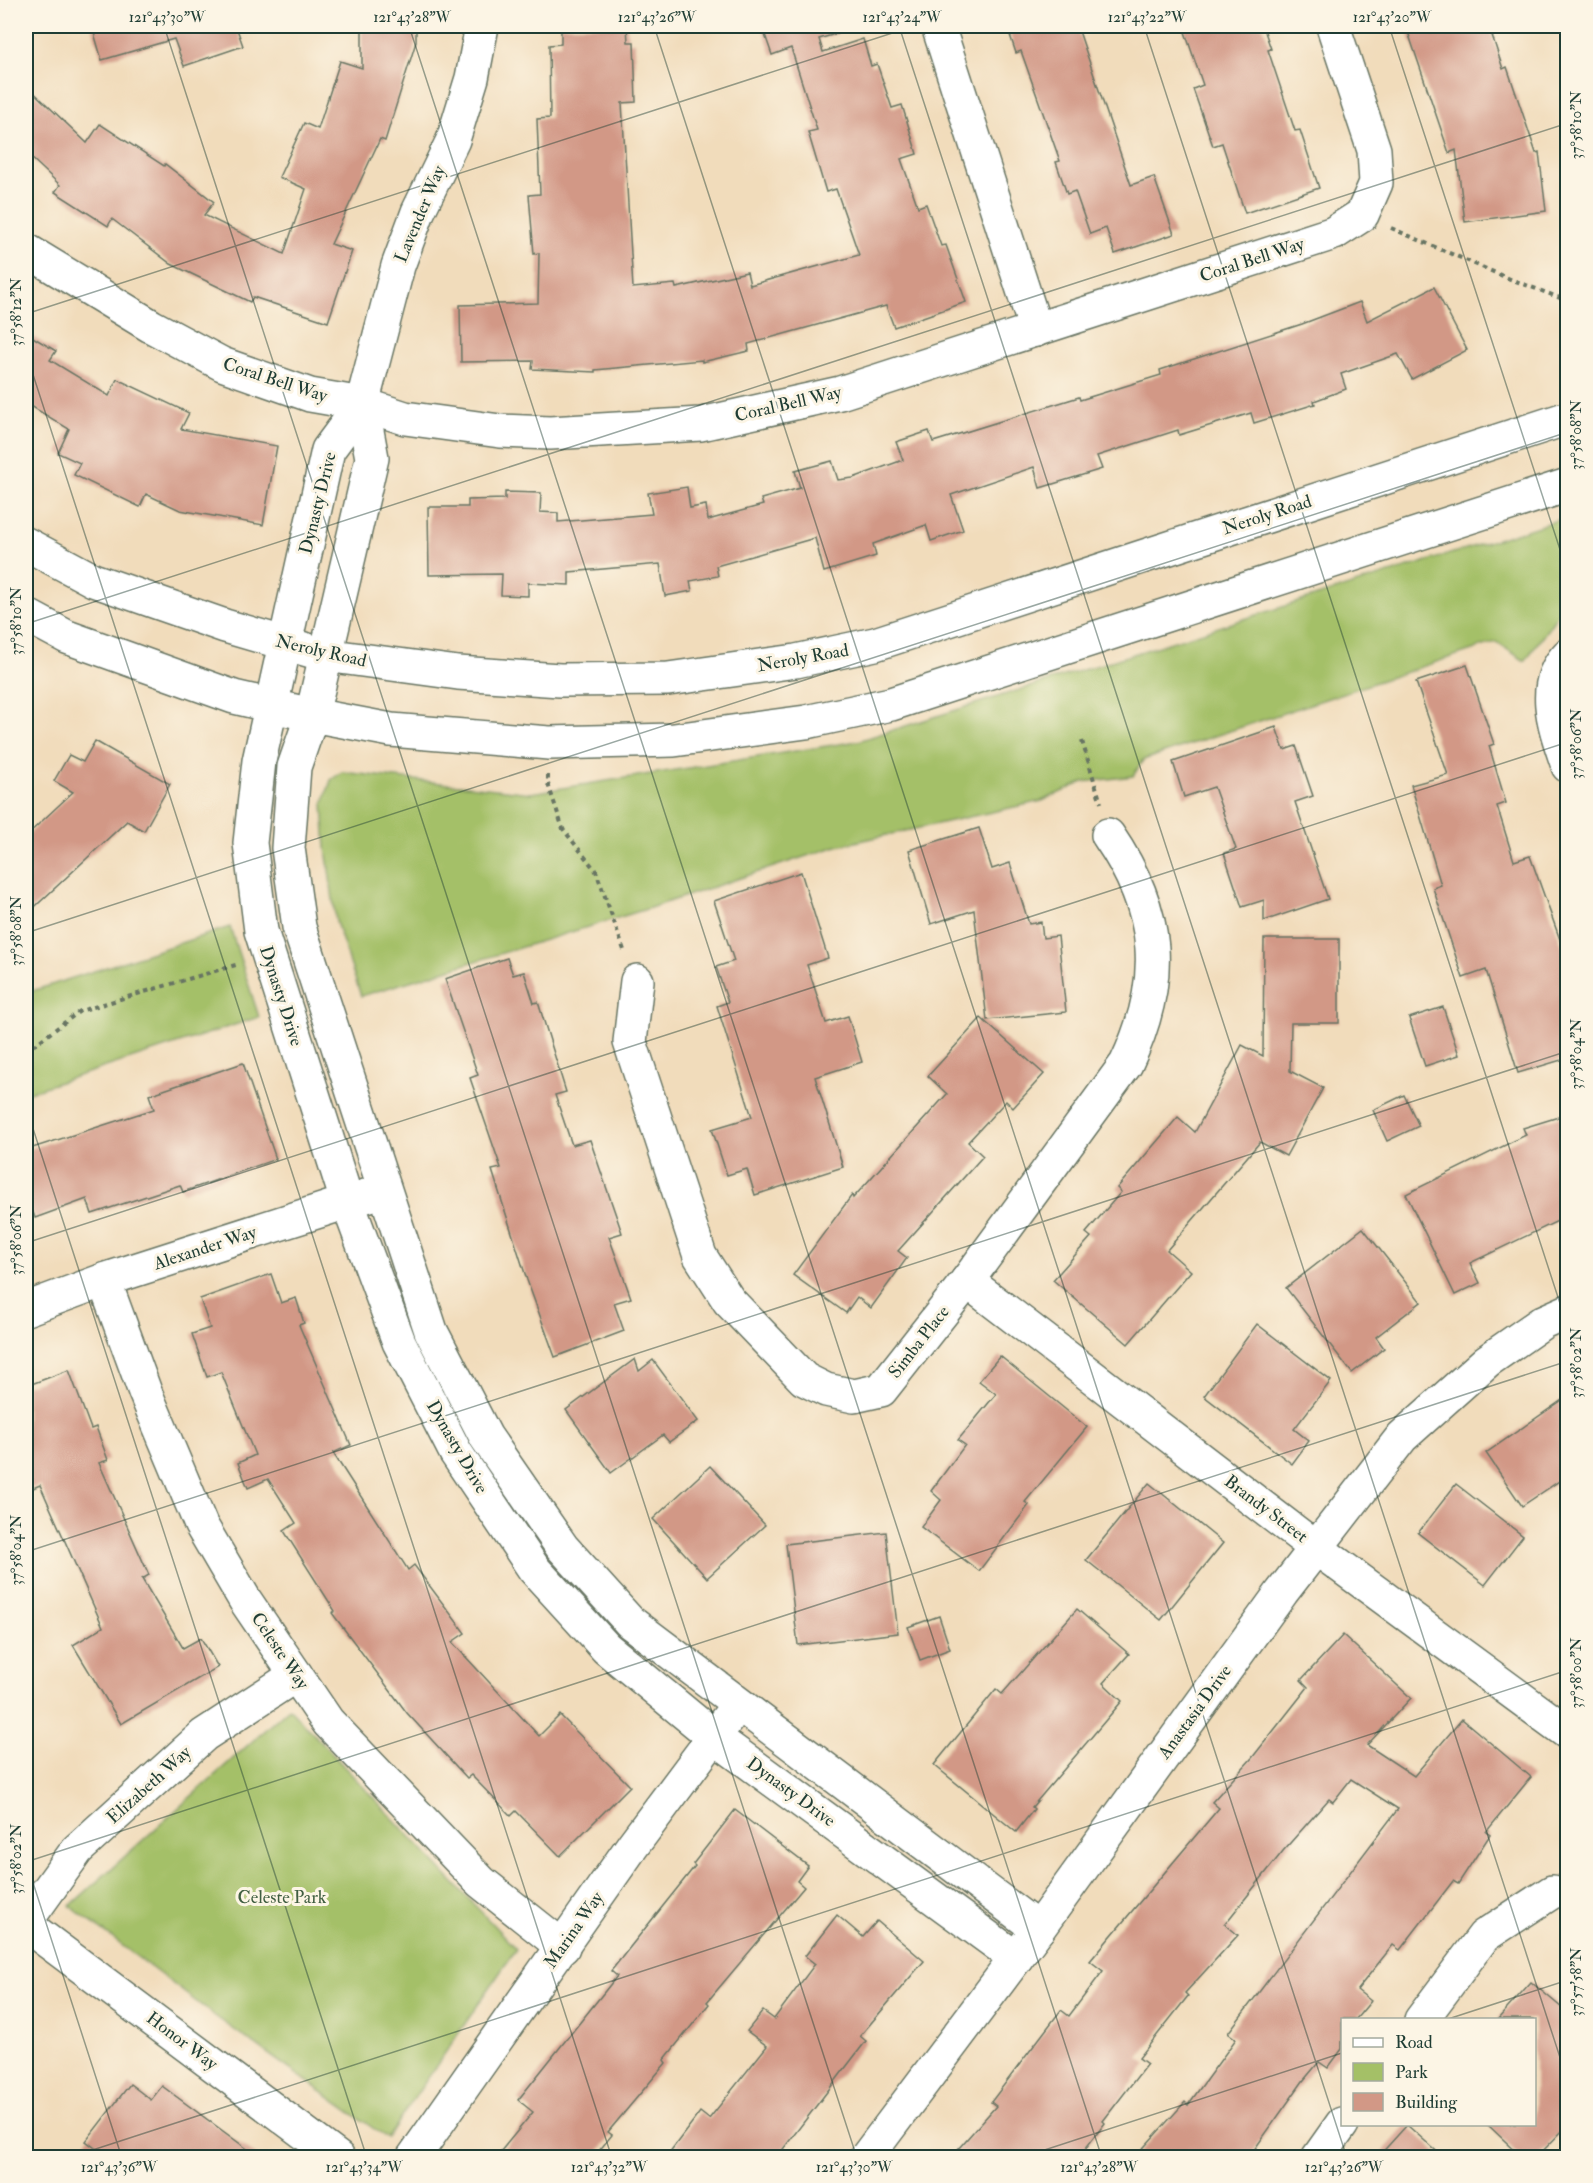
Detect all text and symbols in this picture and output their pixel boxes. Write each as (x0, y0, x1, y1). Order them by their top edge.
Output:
text: 121°43'30"W (129, 8, 206, 27)
text: 121°43'28"W (373, 8, 452, 27)
text: 121°43'26"W (618, 8, 697, 27)
text: 121°43'24"W (863, 8, 942, 27)
text: 121°43'22"W (1108, 8, 1187, 27)
text: 121°43'20"W (1353, 8, 1432, 27)
text: 37°58'10"N (1567, 90, 1586, 159)
street label: Lavender Way (389, 161, 451, 266)
street label: Coral Bell Way (1197, 232, 1308, 288)
text: 37°58'12"N (7, 277, 26, 346)
street label: Coral Bell Way (220, 352, 331, 408)
street label: Coral Bell Way (733, 380, 845, 427)
text: 37°58'08"N (1567, 399, 1586, 470)
street label: Dynasty Drive (294, 449, 342, 556)
street label: Neroly Road (1220, 490, 1315, 540)
text: 37°58'10"N (7, 586, 26, 655)
street label: Neroly Road (273, 629, 369, 673)
street label: Neroly Road (756, 639, 851, 677)
text: 37°58'06"N (1567, 708, 1586, 779)
text: 37°58'08"N (7, 895, 26, 966)
street label: Dynasty Drive (254, 943, 308, 1050)
text: 37°58'04"N (1567, 1018, 1586, 1090)
text: 37°58'06"N (7, 1204, 26, 1275)
street label: Alexander Way (150, 1220, 260, 1276)
street label: Simba Place (883, 1301, 955, 1383)
text: 37°58'02"N (1567, 1327, 1586, 1398)
street label: Dynasty Drive (421, 1396, 493, 1498)
street label: Brandy Street (1220, 1470, 1313, 1548)
text: 37°58'04"N (7, 1514, 26, 1586)
street label: Celeste Way (246, 1608, 315, 1695)
text: 37°58'00"N (1567, 1637, 1586, 1708)
street label: Anastasia Drive (1153, 1660, 1237, 1764)
street label: Elizabeth Way (102, 1740, 197, 1829)
street label: Dynasty Drive (742, 1752, 840, 1832)
text: 37°58'02"N (7, 1823, 26, 1894)
park label: Celeste Park (238, 1886, 327, 1909)
street label: Marina Way (539, 1886, 609, 1973)
text: 37°57'58"N (1567, 1947, 1586, 2016)
street label: Honor Way (142, 2007, 223, 2076)
legend (1341, 2018, 1536, 2126)
text: Road (1395, 2031, 1433, 2054)
text: Park (1395, 2061, 1428, 2084)
text: Building (1395, 2091, 1458, 2114)
text: 121°43'36"W (81, 2158, 158, 2177)
text: 121°43'34"W (326, 2158, 403, 2177)
text: 121°43'32"W (571, 2158, 648, 2177)
text: 121°43'30"W (816, 2158, 893, 2177)
text: 121°43'28"W (1060, 2158, 1139, 2177)
text: 121°43'26"W (1305, 2158, 1384, 2177)

